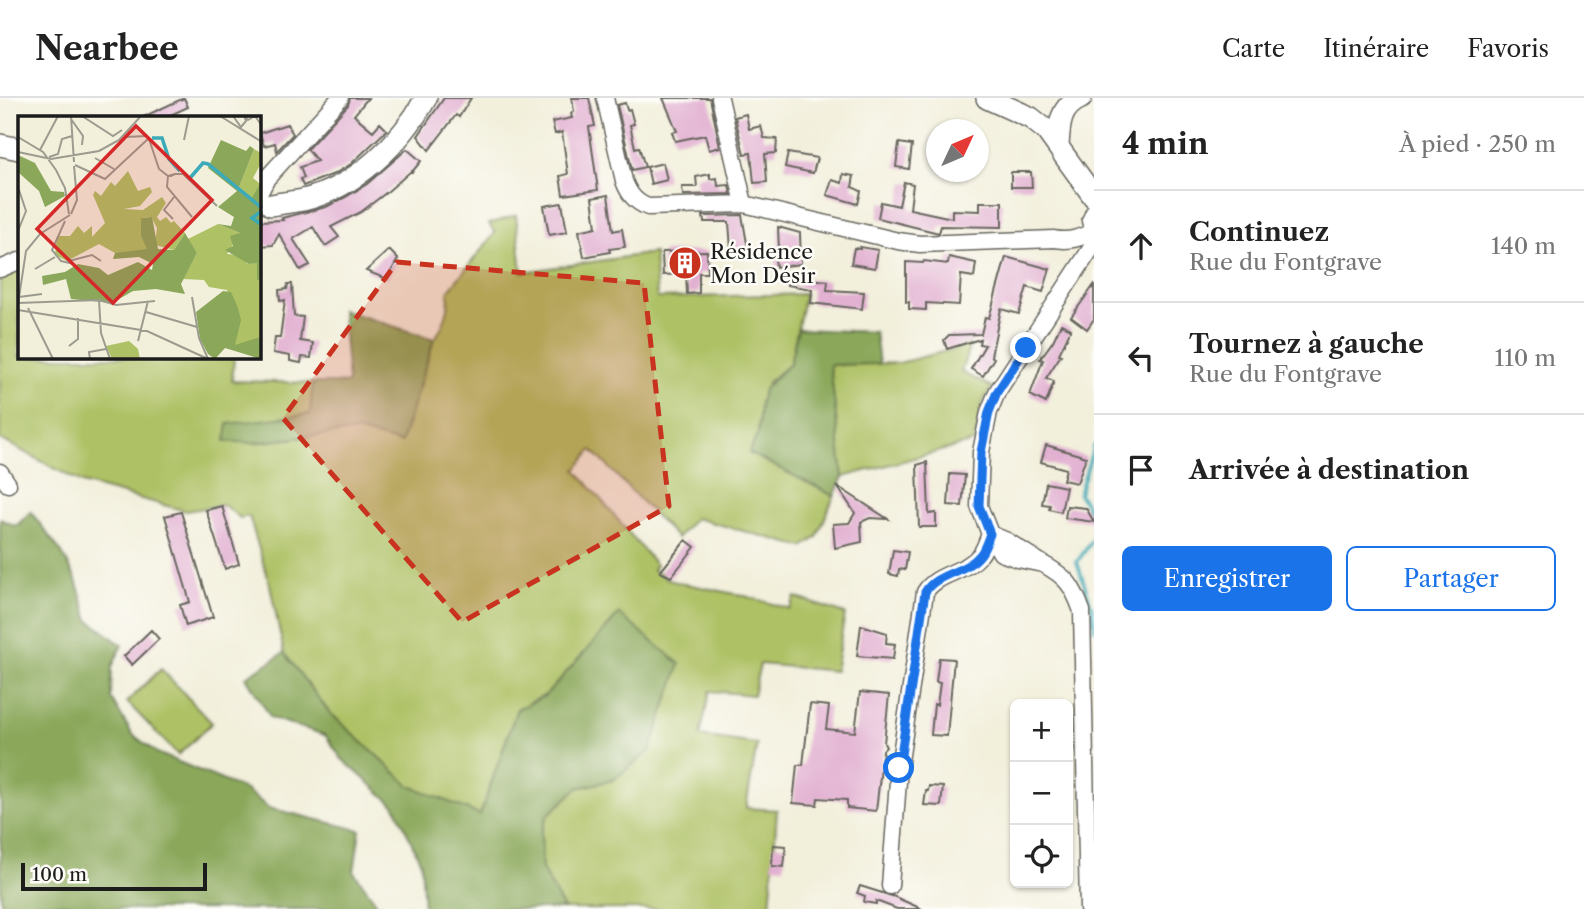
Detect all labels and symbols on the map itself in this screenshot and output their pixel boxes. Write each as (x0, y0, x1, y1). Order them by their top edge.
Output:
inset map (18, 116, 261, 359)
north arrow (926, 119, 989, 182)
place label: Résidence Mon Désir (710, 239, 816, 288)
building icon: Résidence Mon Désir (666, 244, 704, 282)
route end (1010, 332, 1041, 363)
route start (883, 752, 914, 783)
scale bar (21, 860, 206, 892)

